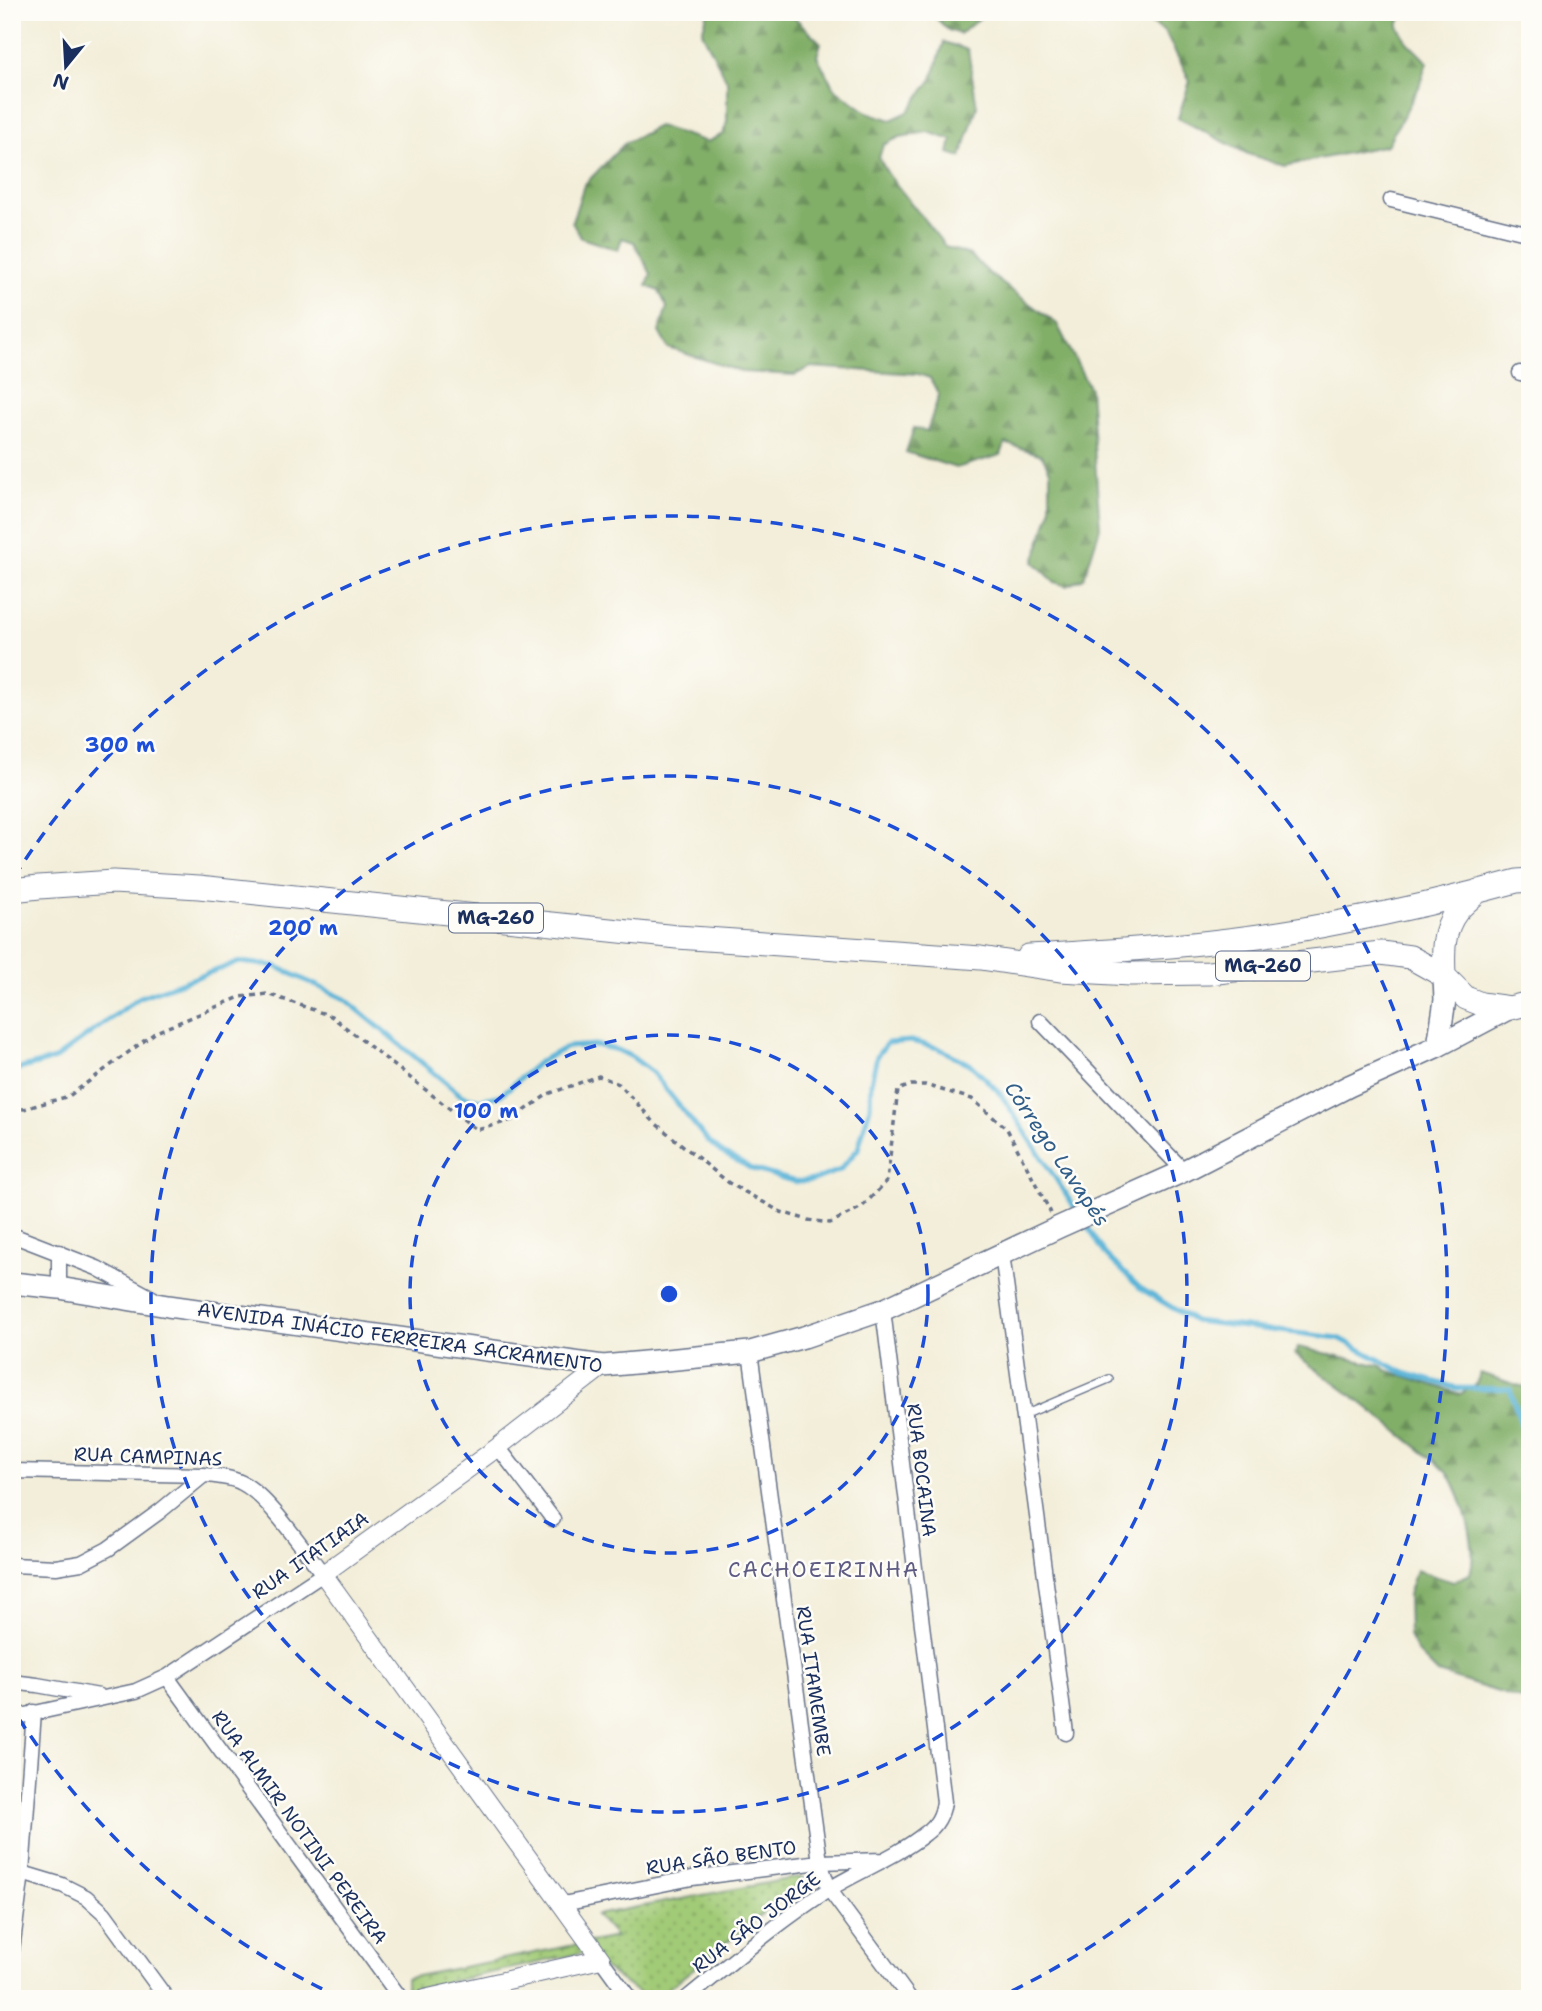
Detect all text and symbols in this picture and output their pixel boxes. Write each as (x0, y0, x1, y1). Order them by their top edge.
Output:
north arrow (32, 32, 102, 102)
text: N (50, 67, 72, 96)
text: 300 m (85, 731, 155, 759)
road number: MG-260 (449, 903, 543, 932)
text: 200 m (268, 914, 338, 942)
road number: MG-260 (1216, 951, 1310, 981)
water label: Córrego Lavapés (998, 1076, 1116, 1232)
text: 100 m (454, 1097, 518, 1125)
centre of rings (657, 1282, 681, 1306)
street label: AVENIDA INÁCIO FERREIRA SACRAMENTO (196, 1296, 604, 1378)
street label: RUA BOCAINA (901, 1402, 942, 1538)
street label: RUA CAMPINAS (73, 1441, 223, 1472)
street label: RUA ITATIAIA (247, 1506, 374, 1605)
district label: CACHOEIRINHA (728, 1556, 920, 1584)
street label: RUA ITAMEMBE (791, 1604, 836, 1758)
street label: RUA ALMIR NOTINI PEREIRA (206, 1705, 393, 1949)
street label: RUA SÃO BENTO (644, 1834, 798, 1880)
street label: RUA SÃO JORGE (686, 1865, 826, 1979)

